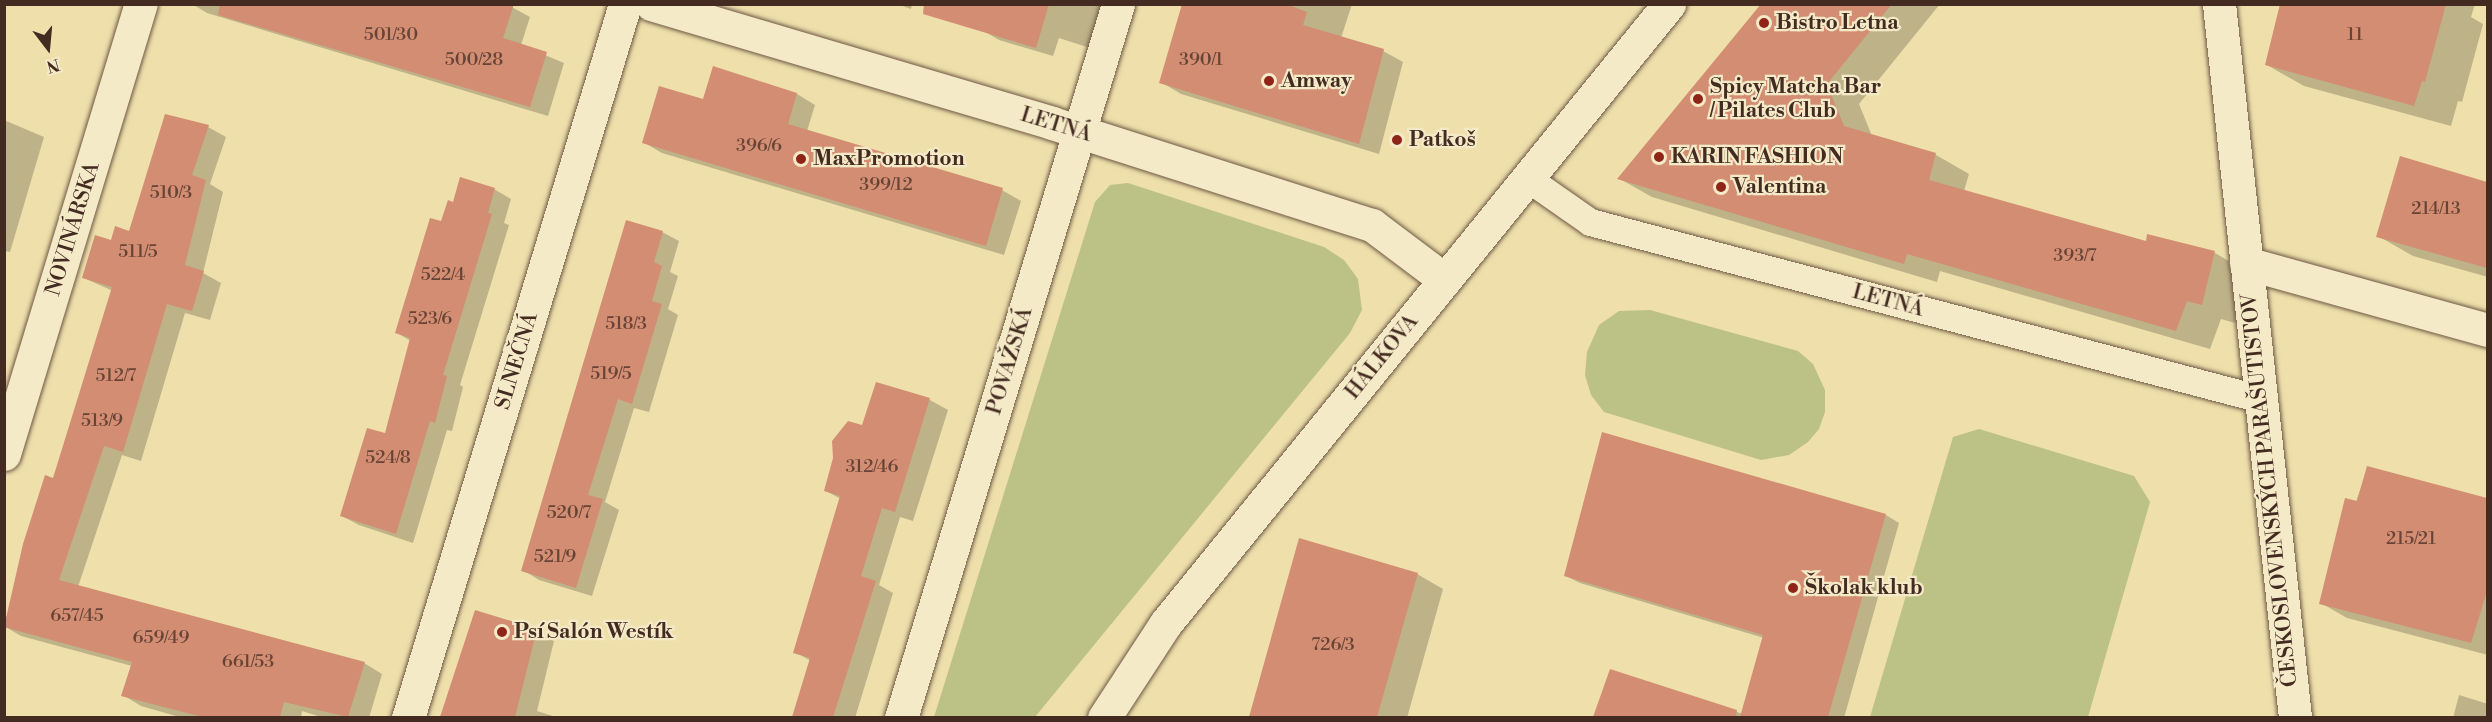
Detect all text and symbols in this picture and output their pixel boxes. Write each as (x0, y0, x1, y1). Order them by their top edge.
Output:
place label: Bistro Letna (1776, 10, 1899, 36)
marker: Bistro Letna (1757, 16, 1771, 30)
north arrow (18, 18, 78, 78)
house number: 501/30 (364, 24, 418, 46)
house number: 11 (2347, 24, 2363, 46)
house number: 500/28 (445, 49, 503, 71)
house number: 390/1 (1179, 49, 1223, 71)
text: N (44, 54, 62, 77)
place label: Amway (1281, 68, 1352, 94)
marker: Amway (1262, 74, 1276, 88)
place label: Spicy Matcha Bar / Pilates Club (1710, 74, 1881, 124)
marker: Spicy Matcha Bar / Pilates Club (1691, 92, 1705, 106)
street label: LETNÁ (1017, 102, 1095, 148)
place label: Patkoš (1409, 127, 1476, 153)
marker: Patkoš (1390, 133, 1404, 147)
house number: 396/6 (736, 135, 782, 157)
place label: KARIN FASHION (1671, 144, 1843, 170)
place label: MaxPromotion (813, 146, 965, 172)
marker: KARIN FASHION (1652, 150, 1666, 164)
marker: MaxPromotion (794, 152, 808, 166)
street label: NOVINÁRSKA (41, 159, 105, 299)
house number: 399/12 (859, 174, 913, 196)
place label: Valentina (1733, 174, 1826, 200)
marker: Valentina (1714, 180, 1728, 194)
house number: 510/3 (150, 182, 192, 204)
house number: 214/13 (2411, 198, 2461, 220)
house number: 511/5 (118, 241, 158, 263)
house number: 393/7 (2053, 245, 2097, 267)
house number: 522/4 (421, 264, 465, 286)
street label: LETNÁ (1850, 279, 1926, 323)
street label: ČESKOSLOVENSKÝCH PARAŠUTISTOV (2237, 292, 2303, 688)
street label: POVAŽSKÁ (982, 304, 1038, 418)
house number: 523/6 (408, 308, 452, 330)
street label: SLNEČNÁ (490, 309, 544, 413)
street label: HÁLKOVA (1340, 310, 1424, 404)
house number: 518/3 (605, 313, 647, 335)
house number: 519/5 (590, 363, 632, 385)
house number: 512/7 (96, 365, 136, 387)
house number: 513/9 (81, 410, 123, 432)
house number: 524/8 (365, 447, 411, 469)
house number: 312/46 (846, 456, 898, 478)
house number: 520/7 (547, 502, 591, 524)
house number: 215/21 (2386, 528, 2436, 550)
house number: 521/9 (534, 546, 576, 568)
place label: Školak klub (1805, 575, 1923, 601)
marker: Školak klub (1786, 581, 1800, 595)
house number: 657/45 (50, 605, 104, 627)
place label: Psí Salón Westík (514, 619, 673, 645)
marker: Psí Salón Westík (495, 625, 509, 639)
house number: 659/49 (133, 627, 189, 649)
house number: 726/3 (1311, 634, 1355, 656)
house number: 661/53 (222, 651, 274, 673)

